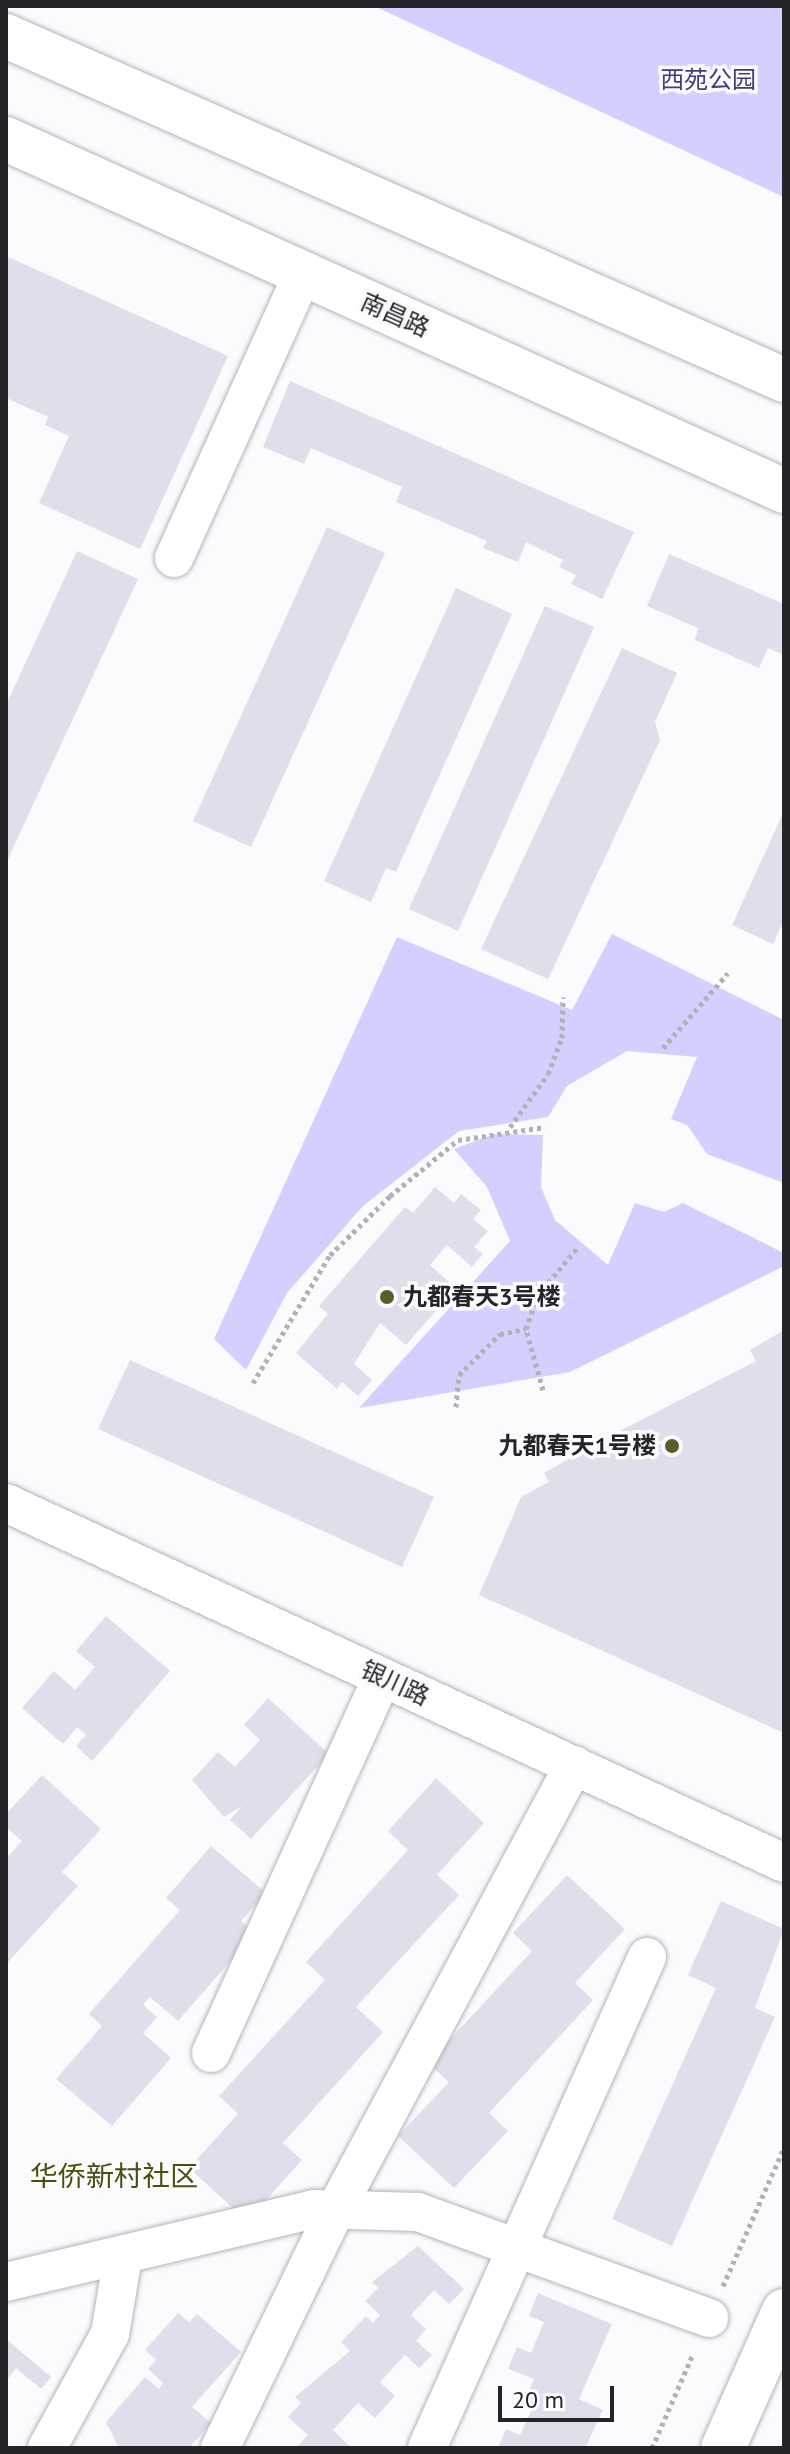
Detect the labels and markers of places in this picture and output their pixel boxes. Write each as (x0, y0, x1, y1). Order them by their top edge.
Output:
place label: 九都春天3号楼 (403, 1283, 561, 1311)
marker: 九都春天3号楼 (378, 1288, 396, 1306)
place label: 九都春天1号楼 (498, 1432, 656, 1460)
marker: 九都春天1号楼 (663, 1437, 681, 1455)

